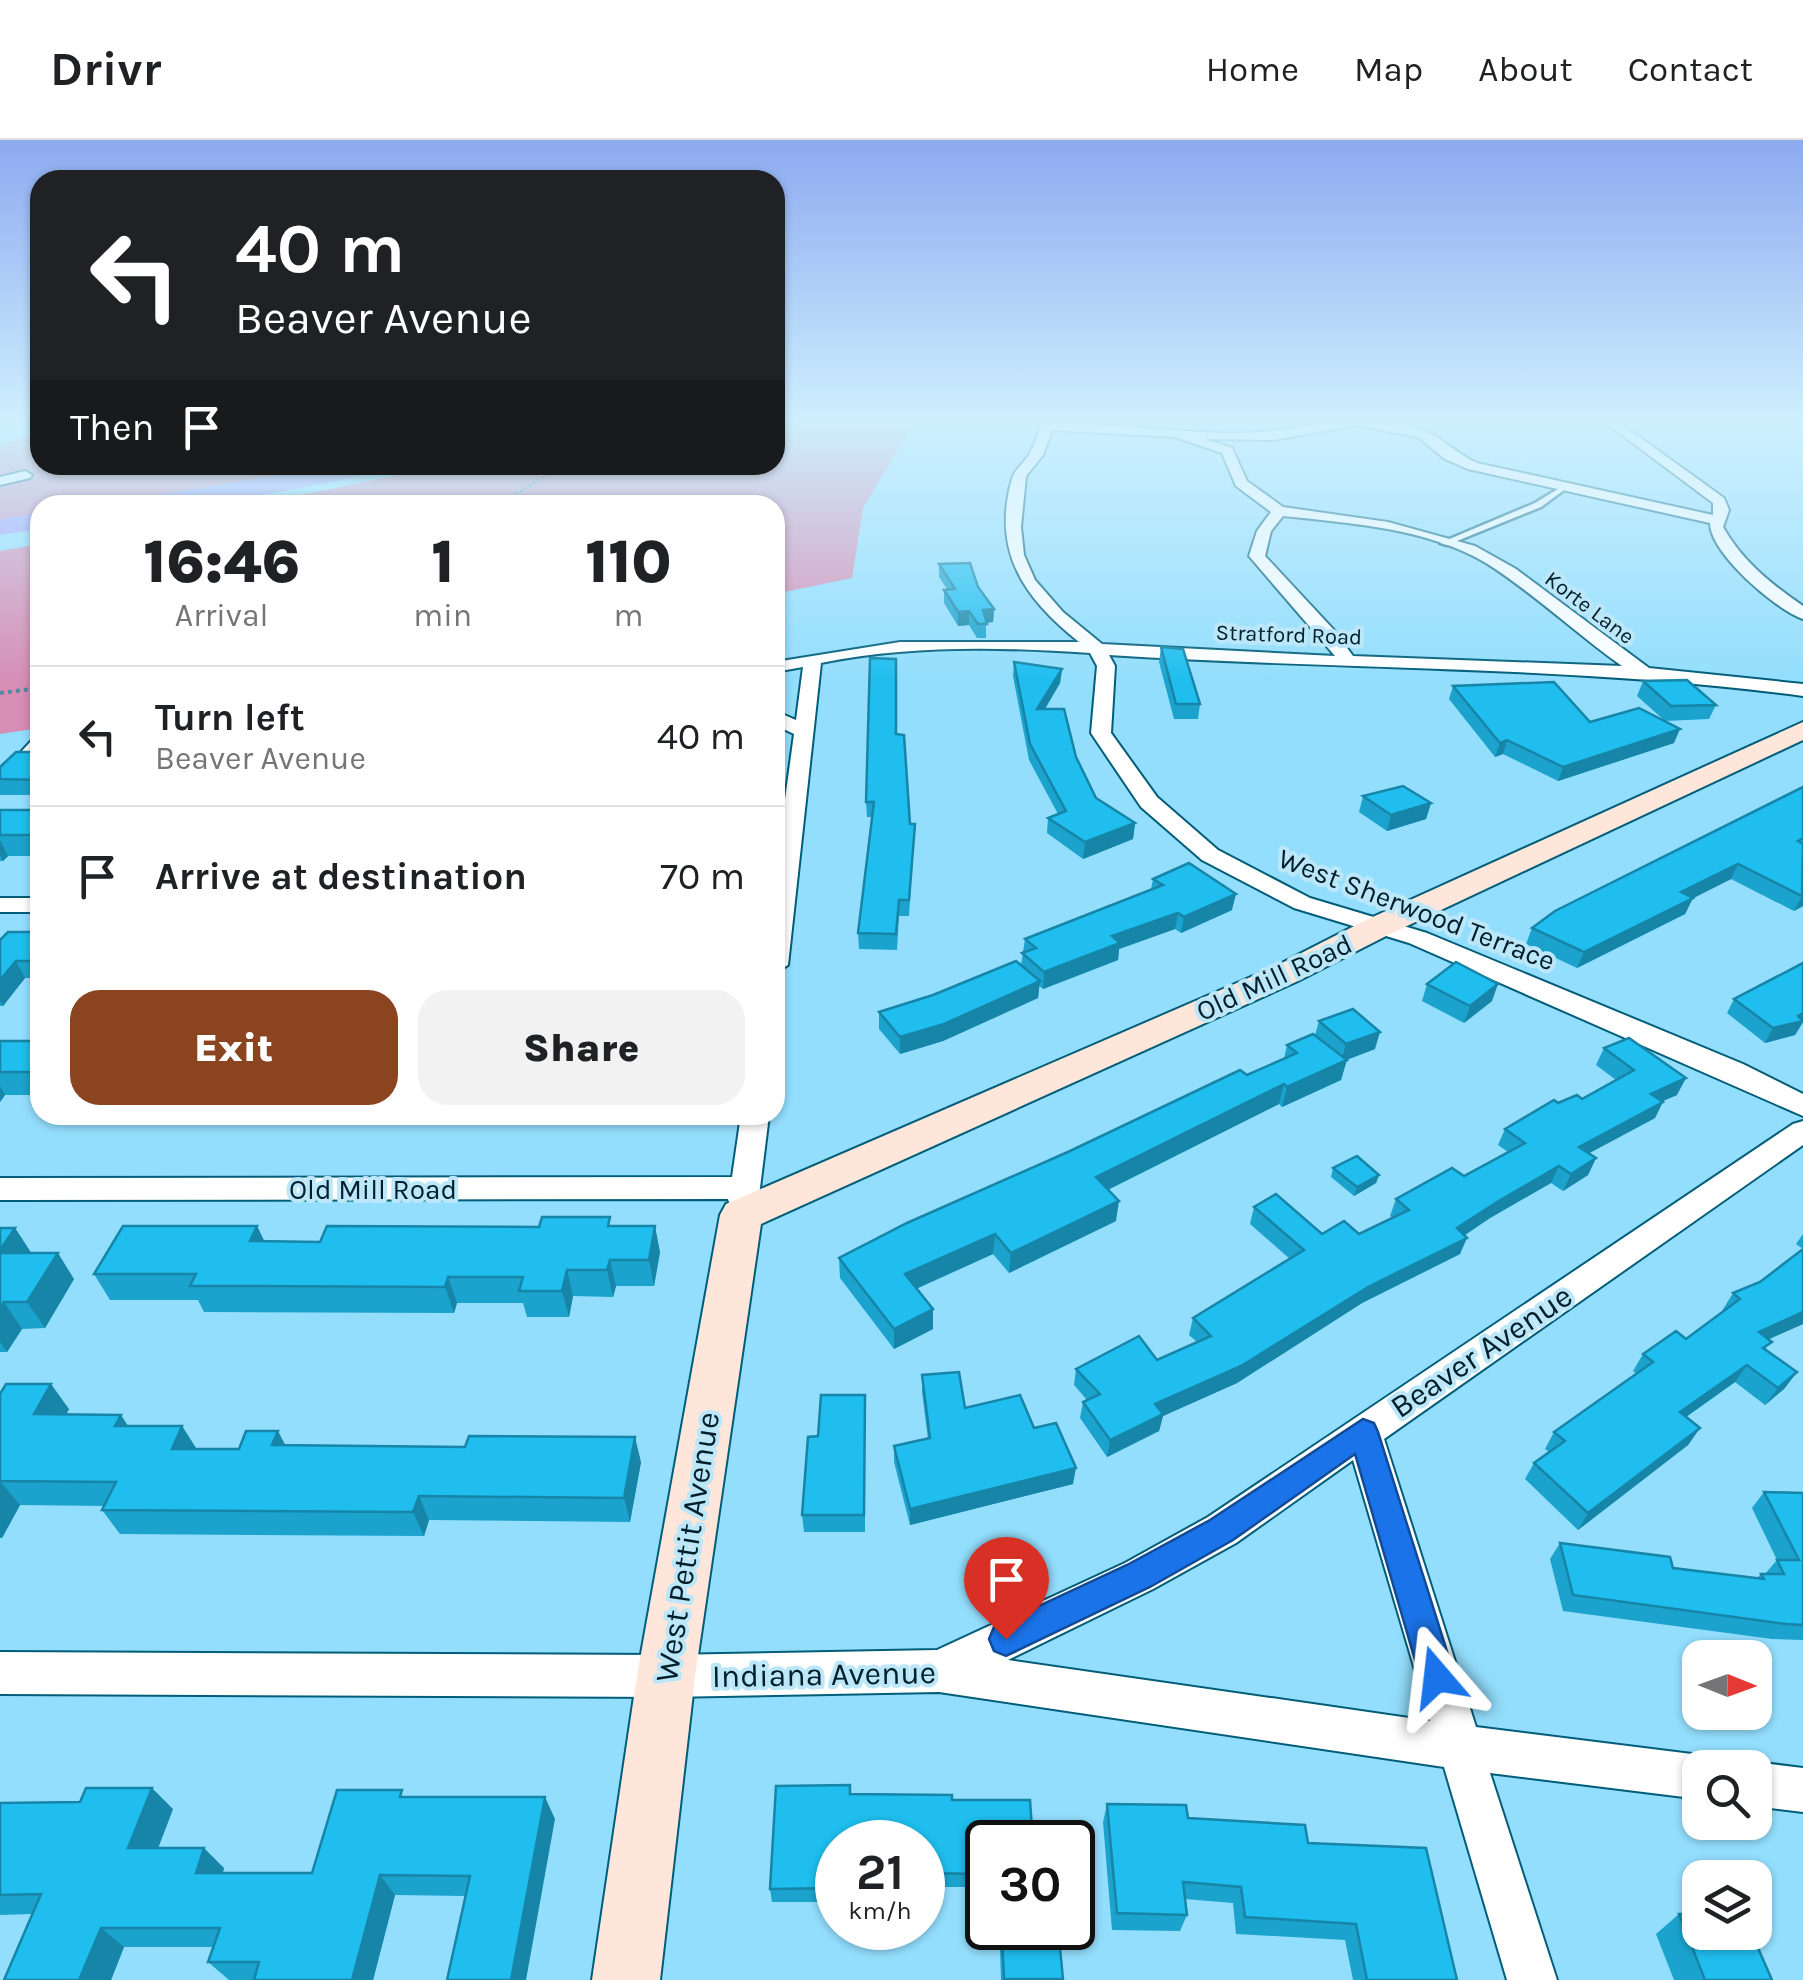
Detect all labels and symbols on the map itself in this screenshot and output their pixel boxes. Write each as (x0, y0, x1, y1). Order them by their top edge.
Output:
street label: Korte Lane (1540, 566, 1639, 650)
street label: Stratford Road (1215, 619, 1363, 651)
street label: West Sherwood Terrace (1274, 841, 1560, 977)
street label: Old Mill Road (1191, 927, 1357, 1028)
street label: Old Mill Road (289, 1173, 457, 1206)
street label: Beaver Avenue (1383, 1277, 1579, 1426)
street label: West Pettit Avenue (648, 1409, 727, 1685)
pin (964, 1537, 1049, 1640)
position arrow (1385, 1625, 1489, 1729)
north arrow (1682, 1640, 1772, 1730)
street label: Indiana Avenue (712, 1654, 936, 1695)
speed limit sign: 30 (965, 1820, 1095, 1950)

